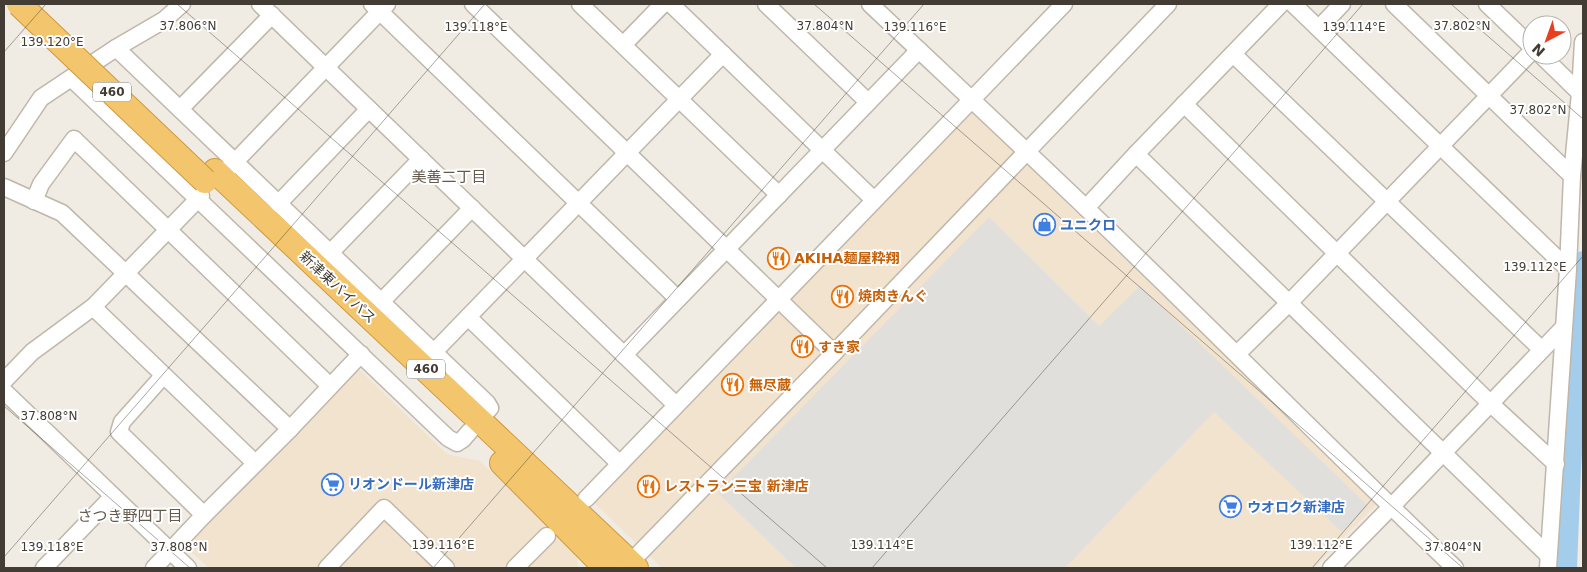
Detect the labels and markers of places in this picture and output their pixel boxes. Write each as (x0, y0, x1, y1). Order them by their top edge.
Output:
shop icon: ユニクロ (1032, 213, 1056, 237)
place label: ユニクロ (1060, 217, 1116, 233)
restaurant icon: AKIHA麺屋粋翔 (766, 246, 790, 270)
place label: AKIHA麺屋粋翔 (794, 250, 899, 266)
restaurant icon: 焼肉きんぐ (830, 284, 854, 308)
place label: 焼肉きんぐ (858, 288, 928, 304)
restaurant icon: すき家 (790, 335, 814, 359)
place label: すき家 (818, 339, 860, 355)
restaurant icon: 無尽蔵 (721, 373, 745, 397)
place label: 無尽蔵 (749, 377, 791, 393)
supermarket icon: リオンドール新津店 (320, 472, 344, 496)
restaurant icon: レストラン三宝 新津店 (636, 474, 660, 498)
place label: リオンドール新津店 (348, 476, 474, 492)
place label: レストラン三宝 新津店 (664, 478, 809, 494)
supermarket icon: ウオロク新津店 (1219, 495, 1243, 519)
place label: ウオロク新津店 (1247, 499, 1345, 515)

